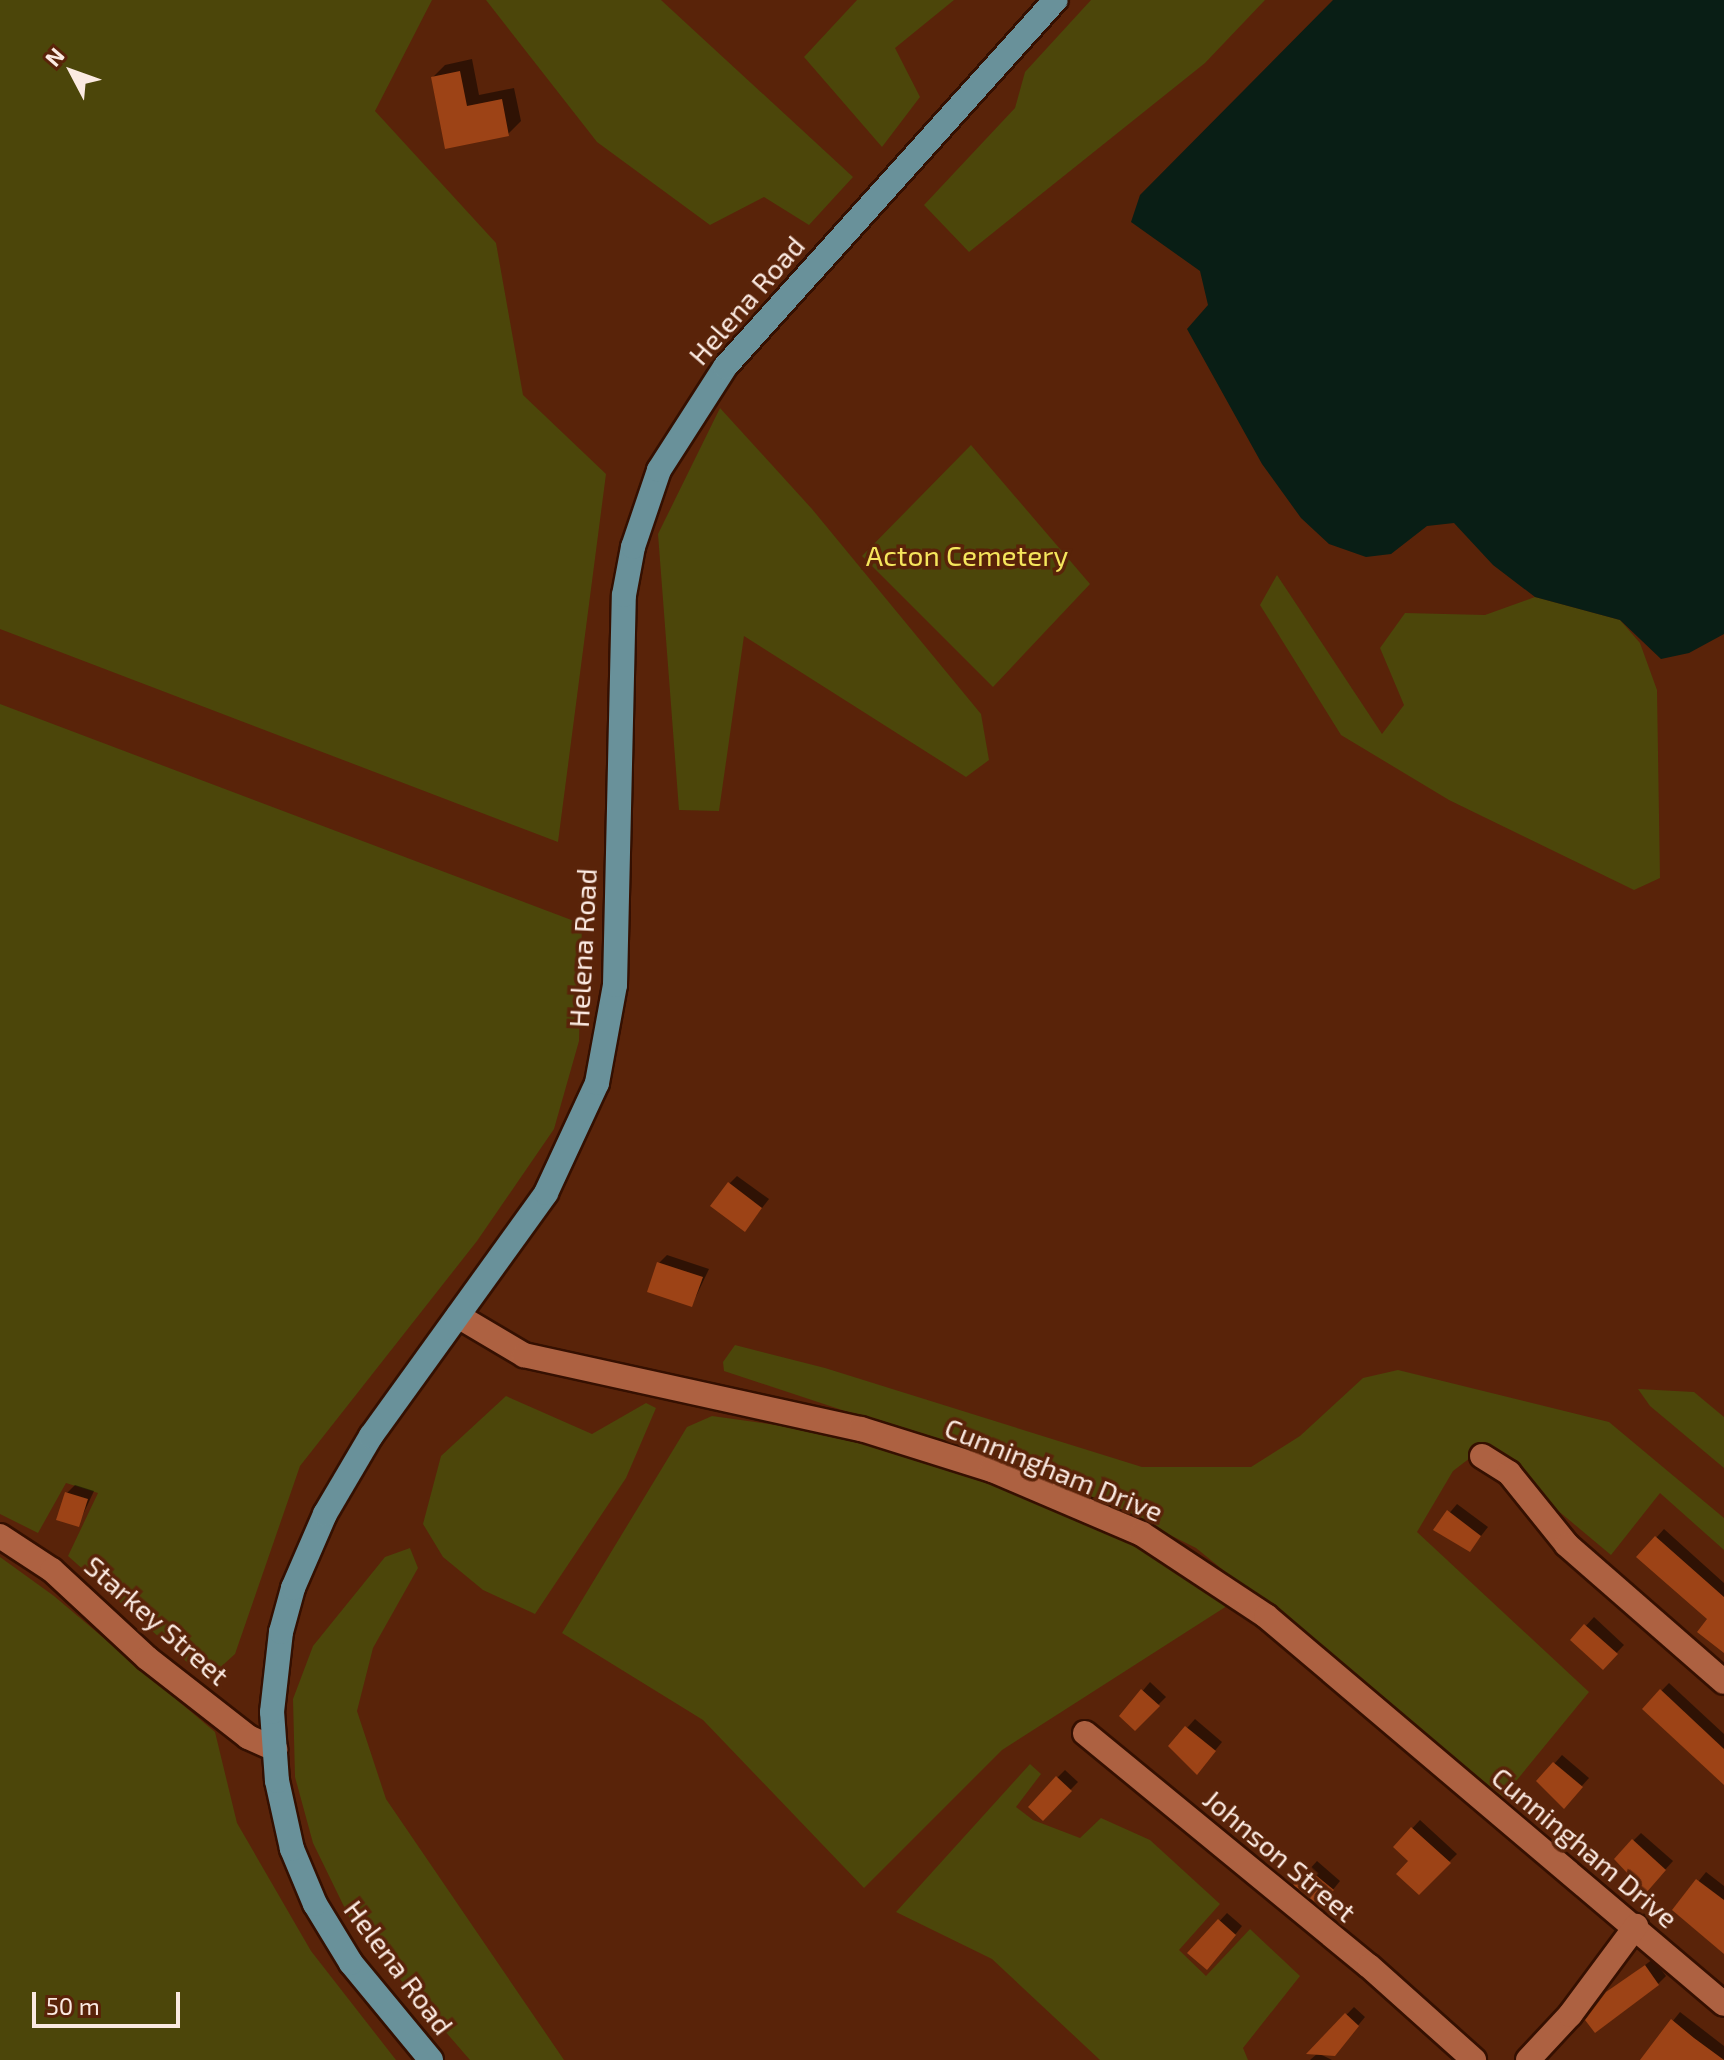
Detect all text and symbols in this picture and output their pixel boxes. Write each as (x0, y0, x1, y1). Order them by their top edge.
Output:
north arrow (32, 32, 112, 112)
text: N (39, 42, 69, 71)
street label: Helena Road (681, 229, 811, 371)
park label: Acton Cemetery (866, 538, 1068, 572)
street label: Helena Road (561, 868, 603, 1028)
street label: Cunningham Drive (940, 1410, 1168, 1528)
street label: Starkey Street (78, 1548, 236, 1692)
street label: Cunningham Drive (1485, 1760, 1685, 1934)
street label: Johnson Street (1197, 1782, 1363, 1928)
street label: Helena Road (338, 1893, 460, 2041)
scale bar (36, 1976, 184, 2026)
text: 50 m (46, 1991, 100, 2020)

